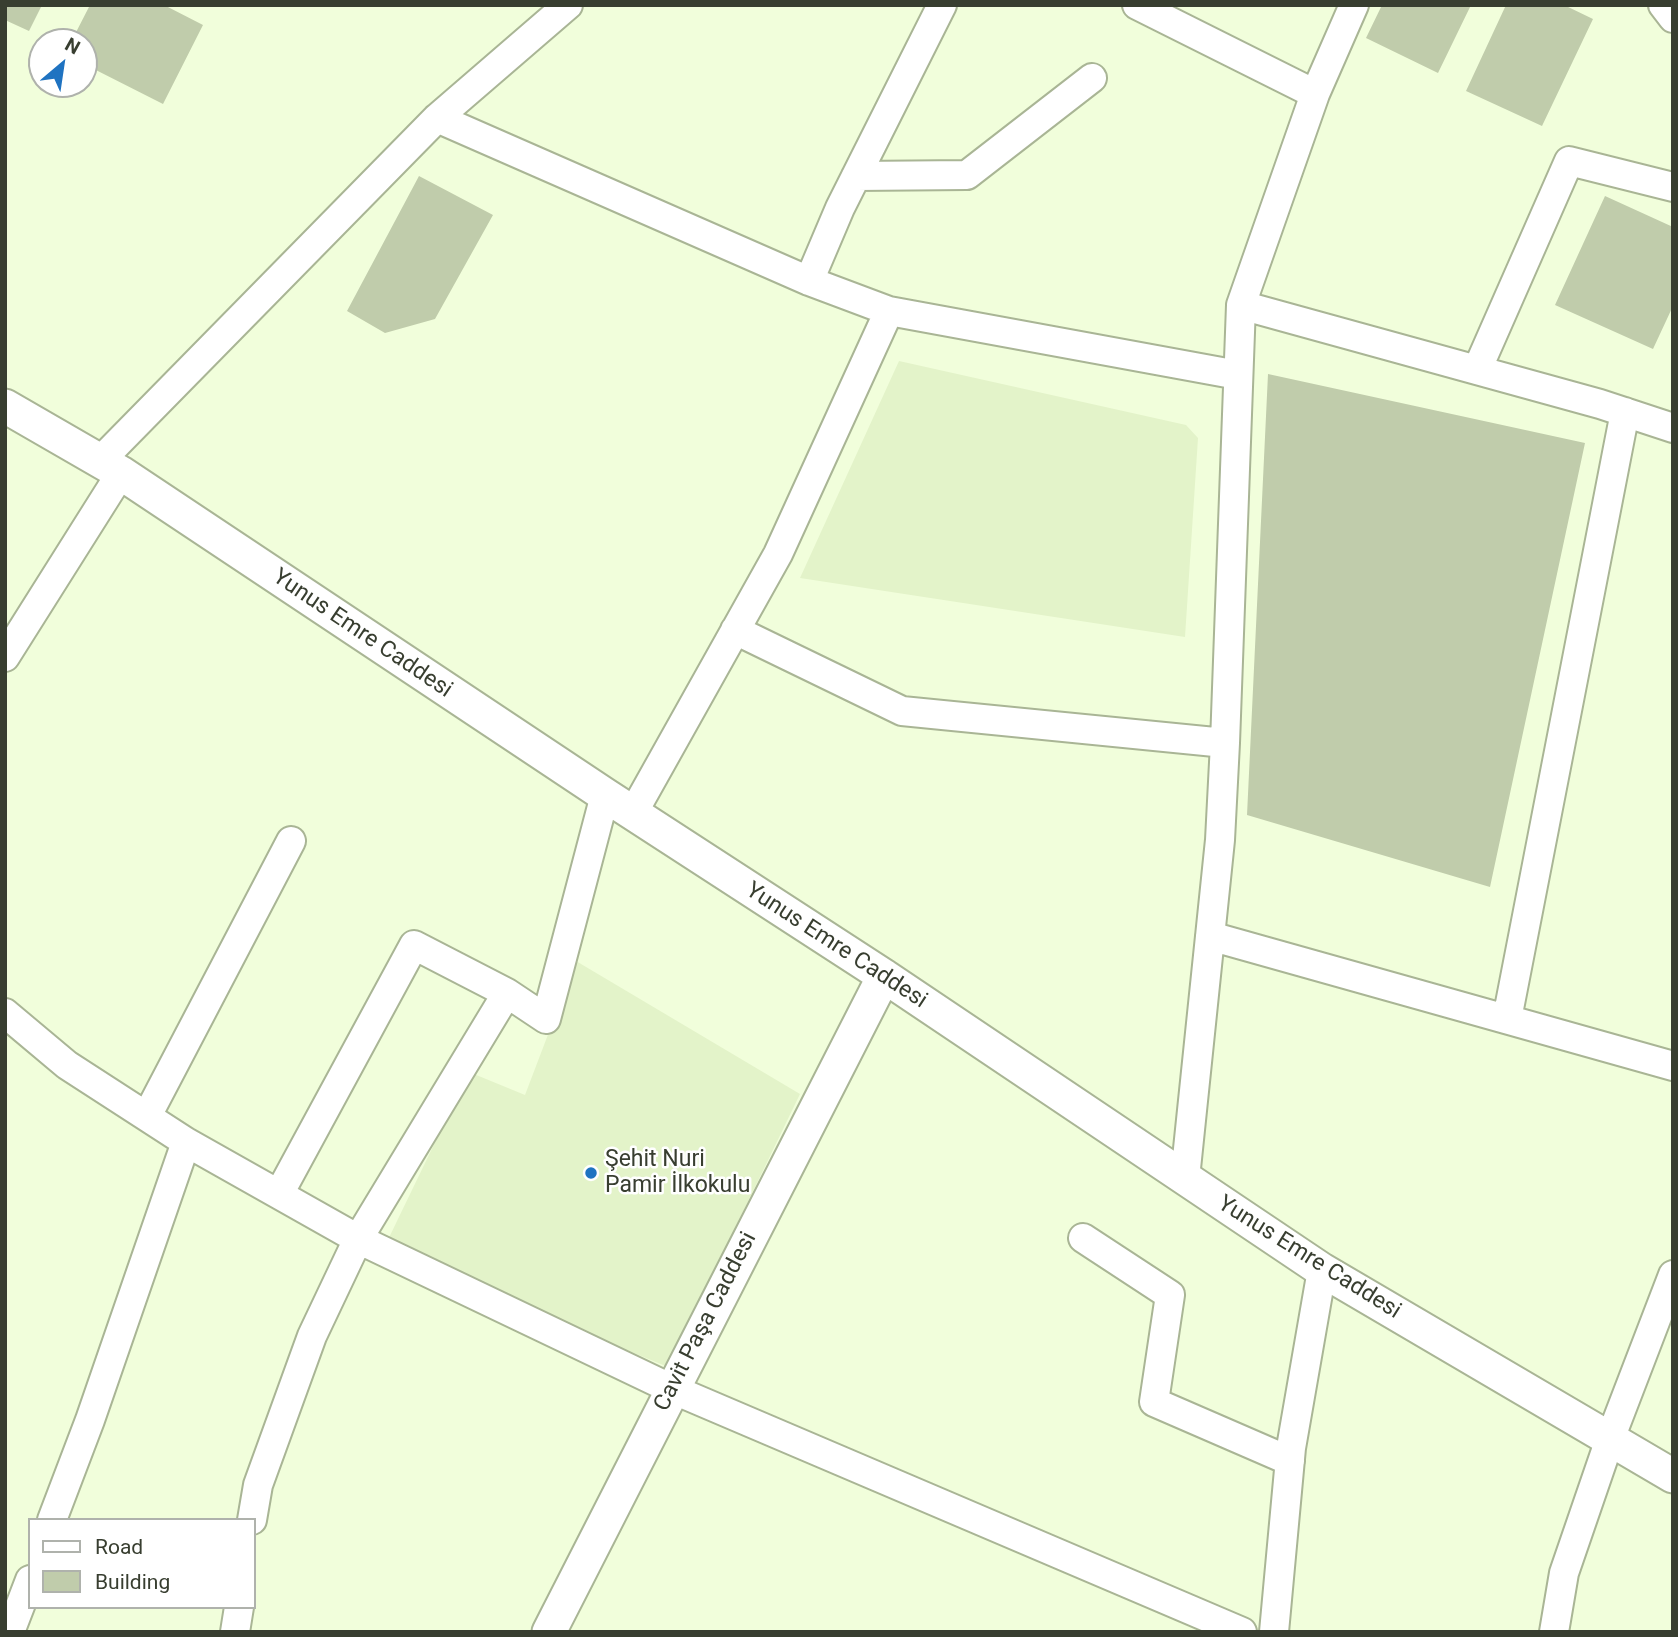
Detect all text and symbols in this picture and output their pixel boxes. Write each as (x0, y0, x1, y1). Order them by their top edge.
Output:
north arrow (28, 28, 98, 98)
text: N (61, 33, 84, 59)
street label: Yunus Emre Caddesi (267, 564, 457, 704)
street label: Yunus Emre Caddesi (740, 877, 932, 1015)
place label: Şehit Nuri Pamir İlkokulu (605, 1146, 750, 1200)
marker: Şehit Nuri Pamir İlkokulu (583, 1165, 599, 1181)
street label: Yunus Emre Caddesi (1212, 1190, 1406, 1326)
street label: Cavit Paşa Caddesi (649, 1228, 763, 1416)
legend (28, 1518, 256, 1609)
text: Road (95, 1535, 143, 1559)
text: Building (95, 1570, 170, 1594)

